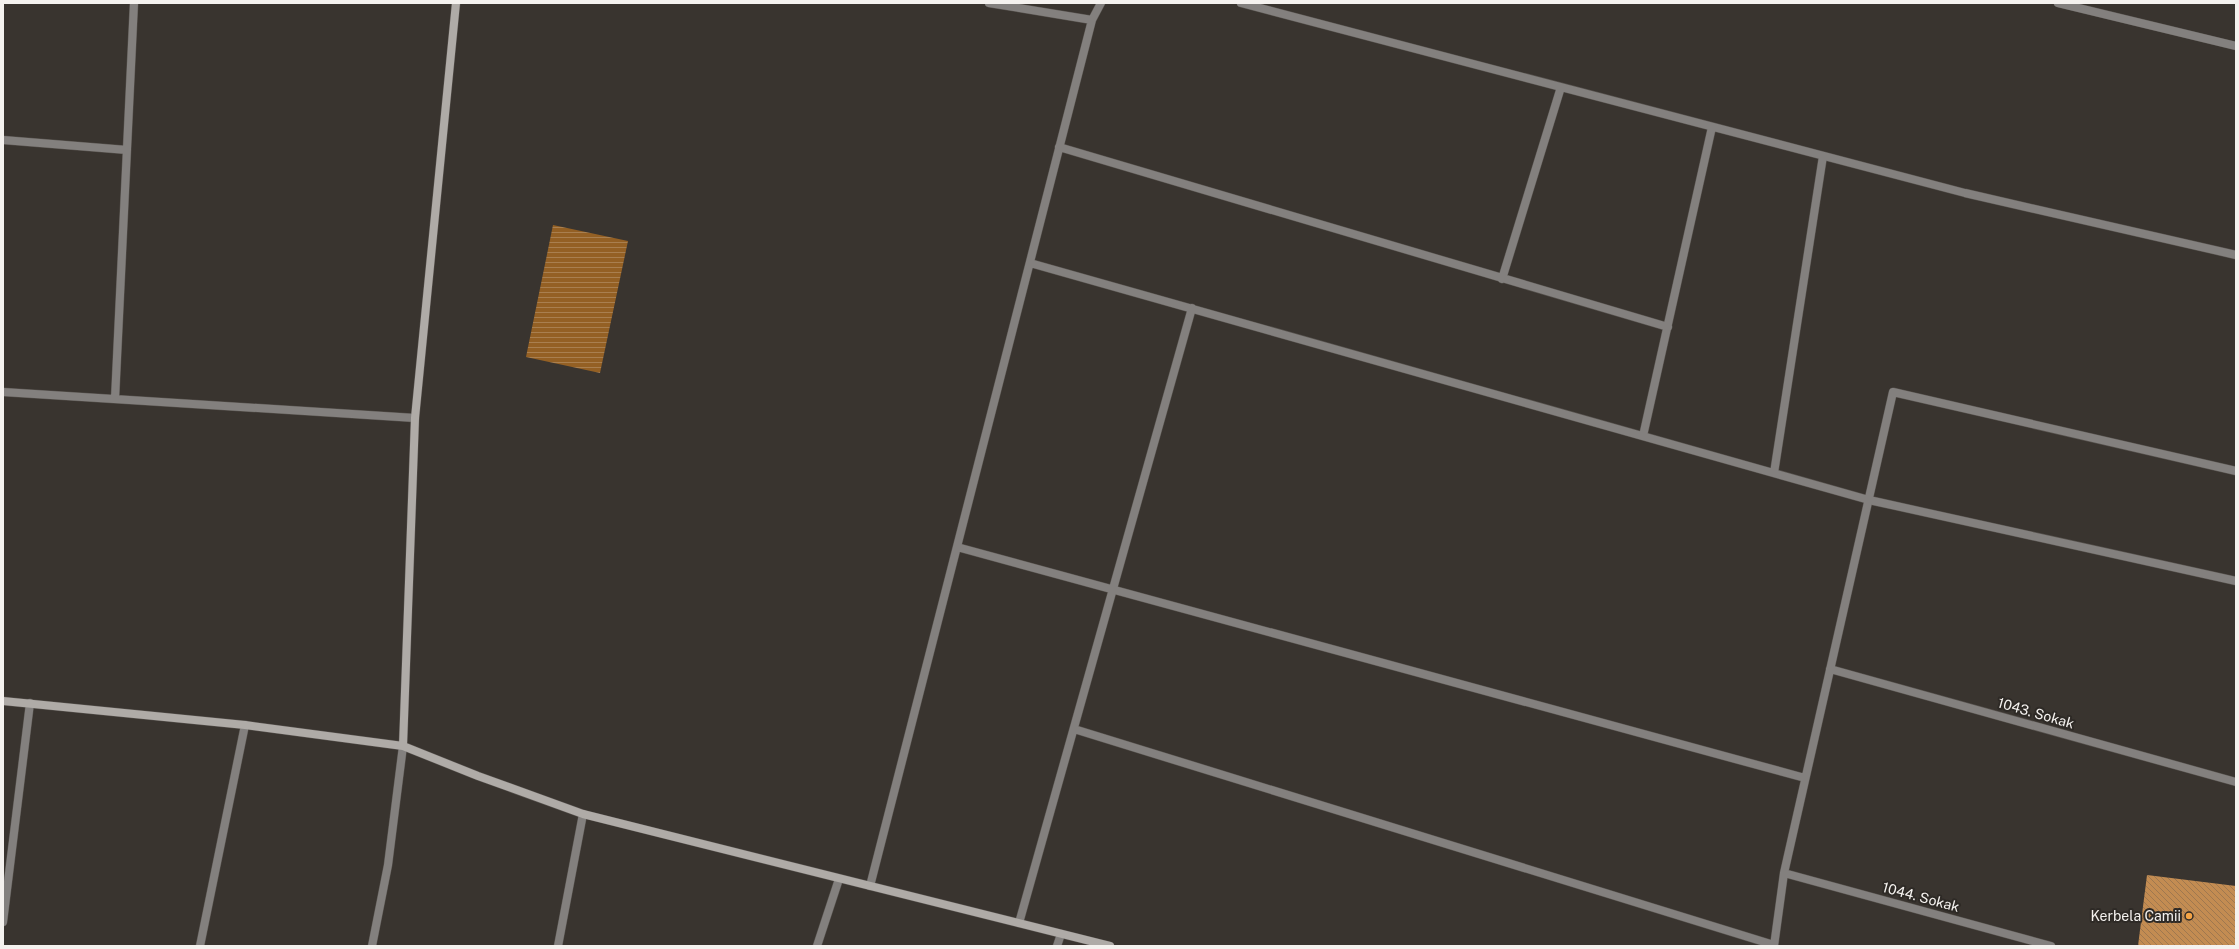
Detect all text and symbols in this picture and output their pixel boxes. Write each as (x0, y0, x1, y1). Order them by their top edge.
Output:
street label: 1043. Sokak (1996, 694, 2076, 732)
street label: 1044. Sokak (1881, 879, 1961, 915)
place label: Kerbela Camii (2090, 908, 2181, 924)
marker: Kerbela Camii (2184, 911, 2194, 921)

